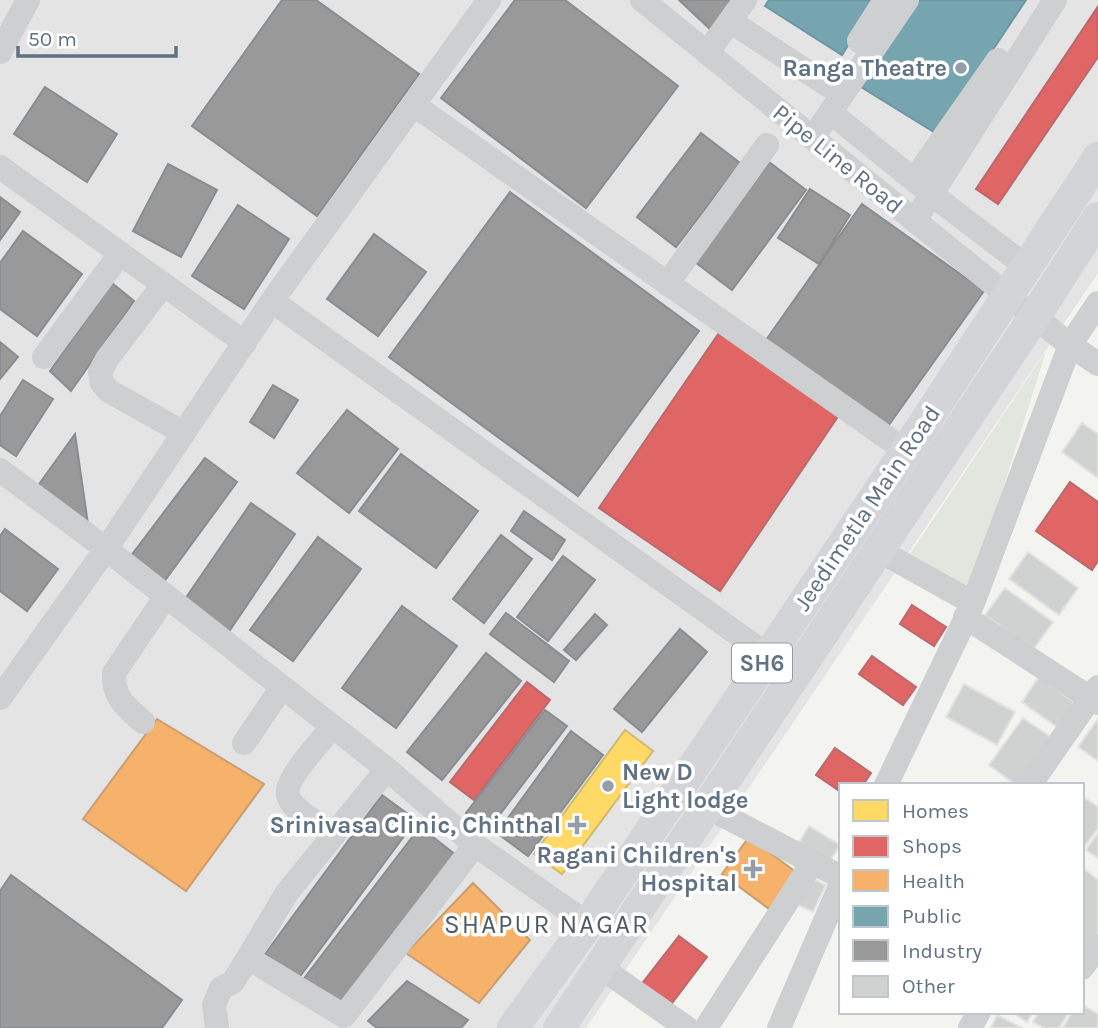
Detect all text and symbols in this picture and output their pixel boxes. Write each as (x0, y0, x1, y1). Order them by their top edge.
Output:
scale bar (18, 14, 175, 58)
text: 50 m (28, 27, 77, 51)
place label: Ranga Theatre (782, 54, 947, 82)
marker: Ranga Theatre (953, 60, 969, 76)
street label: Pipe Line Road (768, 98, 908, 220)
street label: Jeedimetla Main Road (788, 400, 946, 616)
road number: SH6 (732, 643, 792, 682)
place label: New D Light lodge (622, 758, 749, 814)
marker: New D Light lodge (600, 778, 616, 794)
legend (839, 783, 1084, 1014)
text: Homes (902, 799, 969, 823)
place label: Srinivasa Clinic, Chinthal (270, 811, 561, 839)
marker: Srinivasa Clinic, Chinthal (567, 815, 587, 835)
text: Shops (902, 834, 962, 858)
place label: Ragani Children's Hospital (536, 841, 737, 897)
marker: Ragani Children's Hospital (743, 859, 763, 879)
text: Health (902, 869, 965, 893)
text: Public (902, 904, 962, 928)
district label: SHAPUR NAGAR (444, 909, 650, 940)
text: Industry (902, 939, 982, 963)
text: Other (902, 974, 955, 998)

